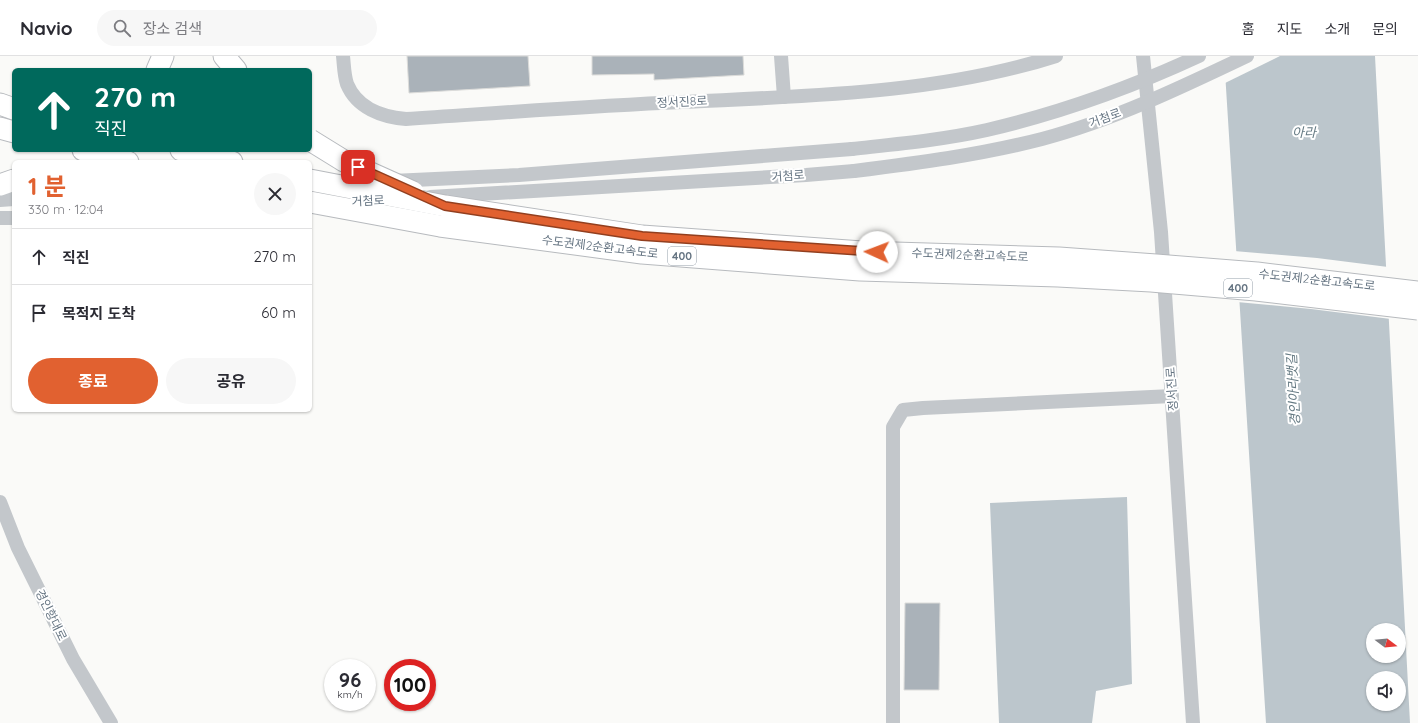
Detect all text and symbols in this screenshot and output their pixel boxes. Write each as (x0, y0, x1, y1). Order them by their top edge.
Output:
search box (97, 10, 377, 46)
text: Navio (20, 16, 73, 40)
icon: search (111, 17, 133, 39)
text: 장소 검색 (143, 19, 202, 38)
text: 홈 (1242, 20, 1255, 38)
text: 지도 (1277, 20, 1302, 38)
text: 소개 (1324, 20, 1350, 38)
text: 문의 (1372, 20, 1398, 38)
text: 270 m (94, 79, 176, 114)
icon: ahead (28, 84, 80, 136)
street label: 정서진8로 (656, 93, 708, 110)
street label: 거첨로 (1087, 105, 1123, 130)
text: 직진 (94, 117, 127, 140)
water label: 아라 (1292, 124, 1318, 140)
pin (341, 150, 375, 184)
icon: arrive (347, 156, 369, 178)
street label: 거첨로 (771, 167, 805, 184)
text: 1 분 (28, 171, 66, 201)
button: close (254, 173, 296, 215)
street label: 거첨로 (351, 192, 385, 209)
text: 330 m · 12:04 (28, 201, 103, 217)
position arrow (856, 231, 898, 273)
street label: 수도권제2순환고속도로 (541, 232, 659, 261)
street label: 수도권제2순환고속도로 (911, 245, 1029, 264)
icon: ahead (28, 246, 50, 268)
text: 270 m (254, 247, 296, 266)
road number: 400 (668, 247, 696, 265)
text: 직진 (62, 248, 90, 267)
street label: 수도권제2순환고속도로 (1258, 266, 1376, 293)
road number: 400 (1224, 279, 1252, 297)
icon: arrive (28, 302, 50, 324)
text: 60 m (261, 303, 296, 322)
text: 목적지 도착 (62, 304, 135, 323)
water label: 경인아라뱃길 (1283, 353, 1303, 426)
button: 종료 (28, 358, 158, 404)
button: 공유 (166, 358, 296, 404)
street label: 정서진로 (1162, 366, 1181, 412)
street label: 경인항대로 (33, 587, 70, 643)
north arrow (1366, 623, 1406, 663)
map controls (1366, 623, 1406, 711)
speed limit sign: 100 (384, 659, 436, 711)
text: 96 (339, 667, 361, 692)
button: sound (1366, 671, 1406, 711)
text: km/h (337, 688, 363, 701)

